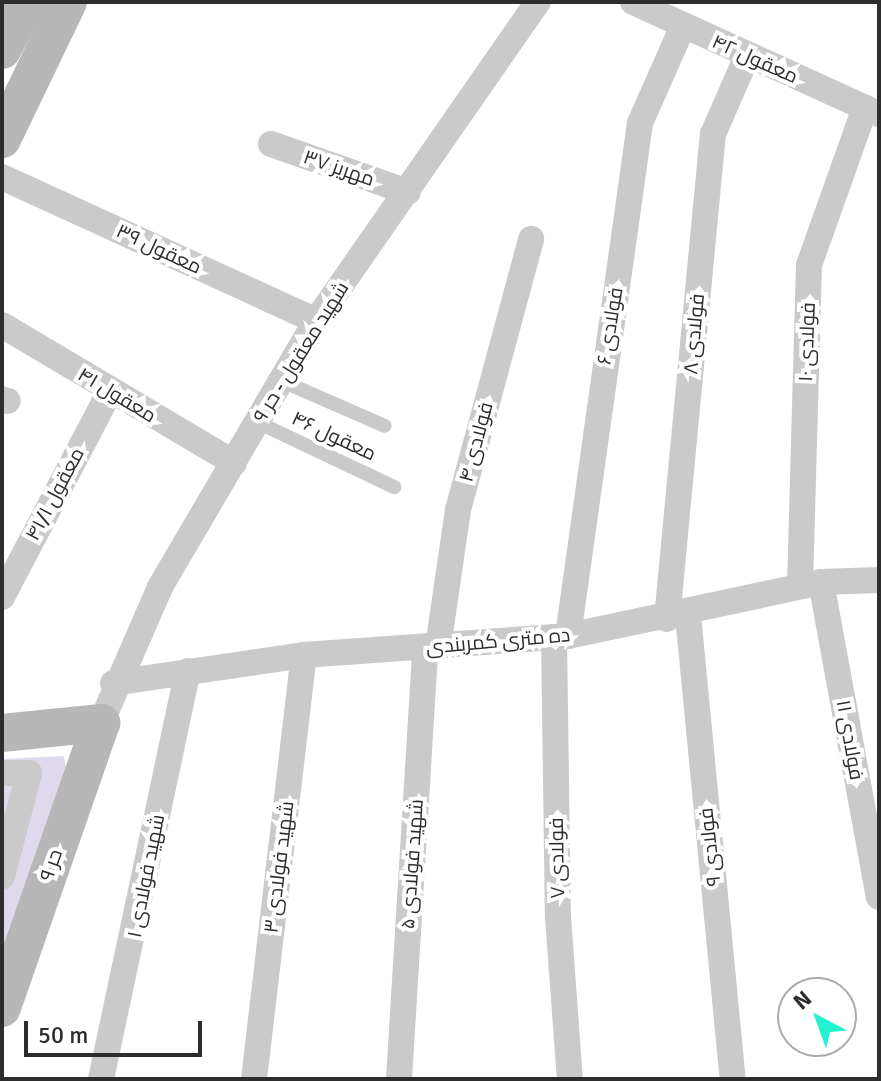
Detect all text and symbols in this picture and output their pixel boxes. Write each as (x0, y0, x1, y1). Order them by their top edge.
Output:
street label: معقول ۴۲ (708, 29, 802, 89)
street label: مهریز ۳۷ (300, 145, 378, 191)
street label: معقول ۳۹ (112, 219, 206, 279)
street label: شهید معقول - حر ۹ (248, 277, 354, 427)
street label: فولادی ۶ (592, 286, 628, 366)
street label: فولادی ۸ (679, 293, 709, 375)
street label: فولادی ۱۰ (794, 302, 820, 382)
street label: معقول ۴۱ (73, 362, 161, 428)
street label: فولادی ۴ (454, 399, 498, 485)
street label: معقول ۴۶ (288, 406, 380, 466)
street label: معقول ۴۱/۱ (21, 443, 89, 545)
street label: ده متری کمربندی (425, 623, 571, 659)
street label: فولادی ۱۱ (831, 698, 869, 782)
street label: شهید فولادی ۵ (395, 798, 429, 930)
street label: شهید فولادی ۳ (259, 800, 299, 934)
street label: فولادی ۹ (694, 806, 726, 888)
street label: شهید فولادی ۱ (122, 812, 170, 940)
street label: فولادی ۷ (544, 817, 570, 899)
street label: حر ۹ (34, 846, 68, 884)
north arrow (777, 977, 857, 1057)
text: N (788, 985, 817, 1015)
scale bar (28, 1005, 206, 1055)
text: 50 m (38, 1020, 88, 1050)

